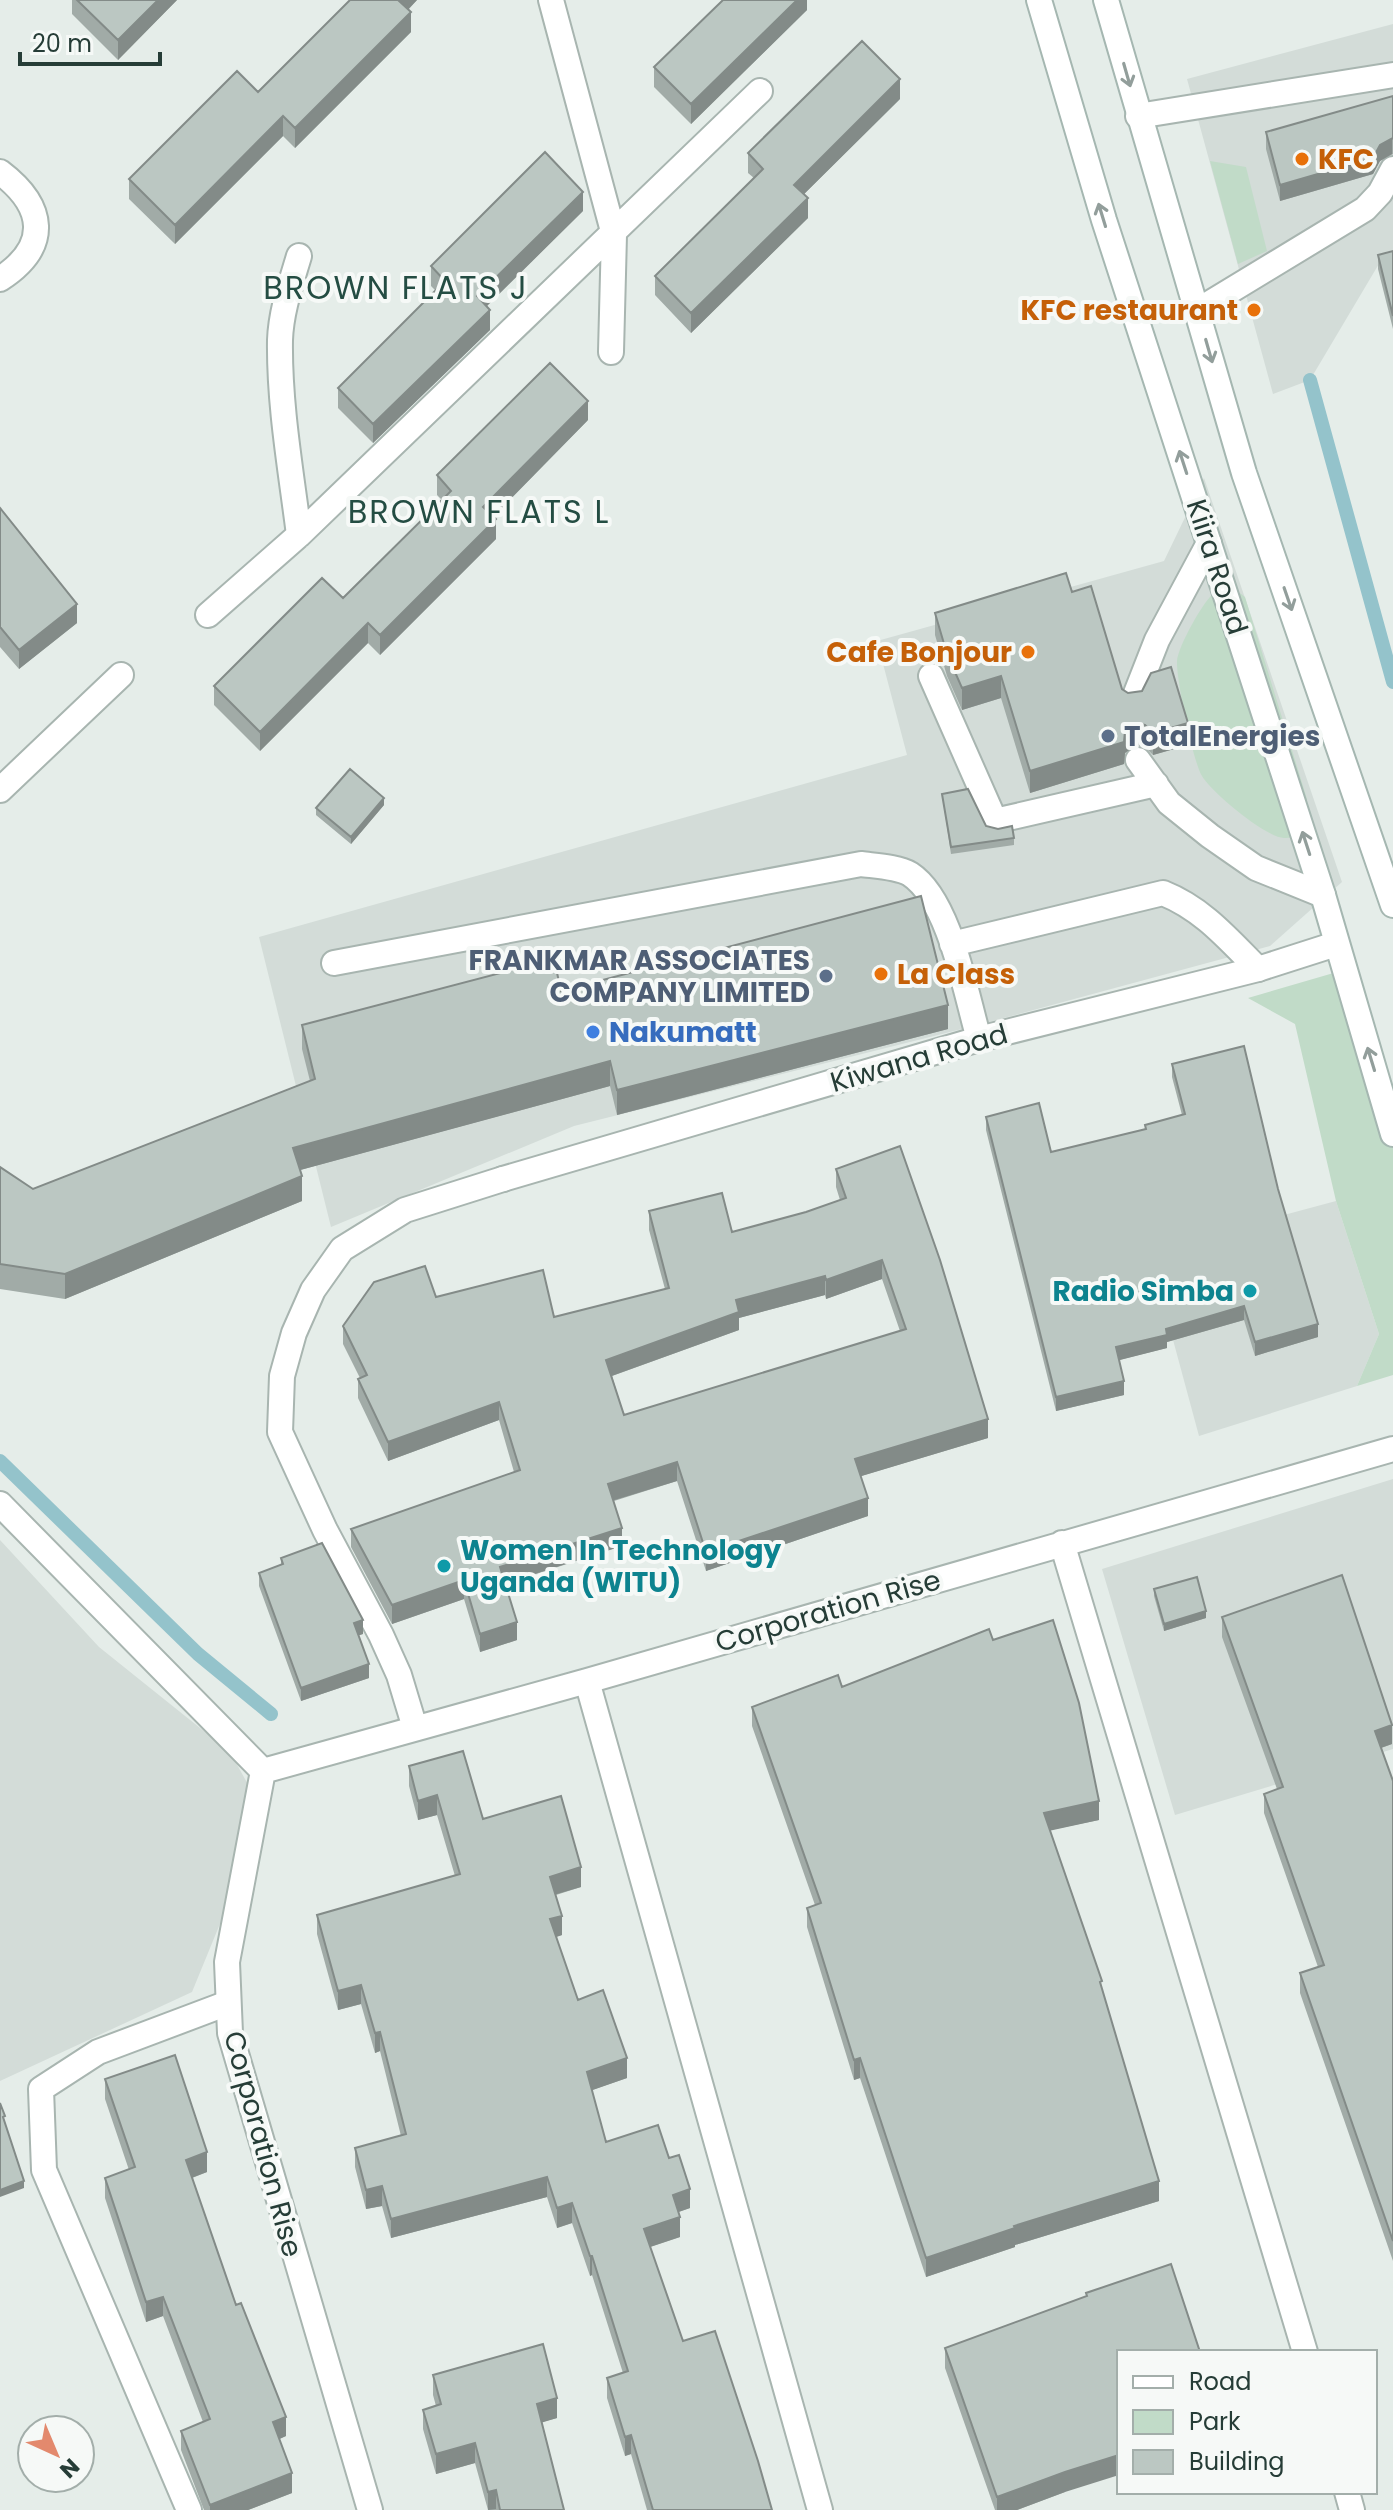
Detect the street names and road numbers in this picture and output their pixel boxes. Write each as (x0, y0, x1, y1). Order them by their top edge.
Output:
street label: Kiira Road (1177, 494, 1257, 640)
street label: Kiwana Road (826, 1014, 1012, 1102)
street label: Corporation Rise (711, 1560, 945, 1662)
street label: Corporation Rise (214, 2027, 312, 2261)

